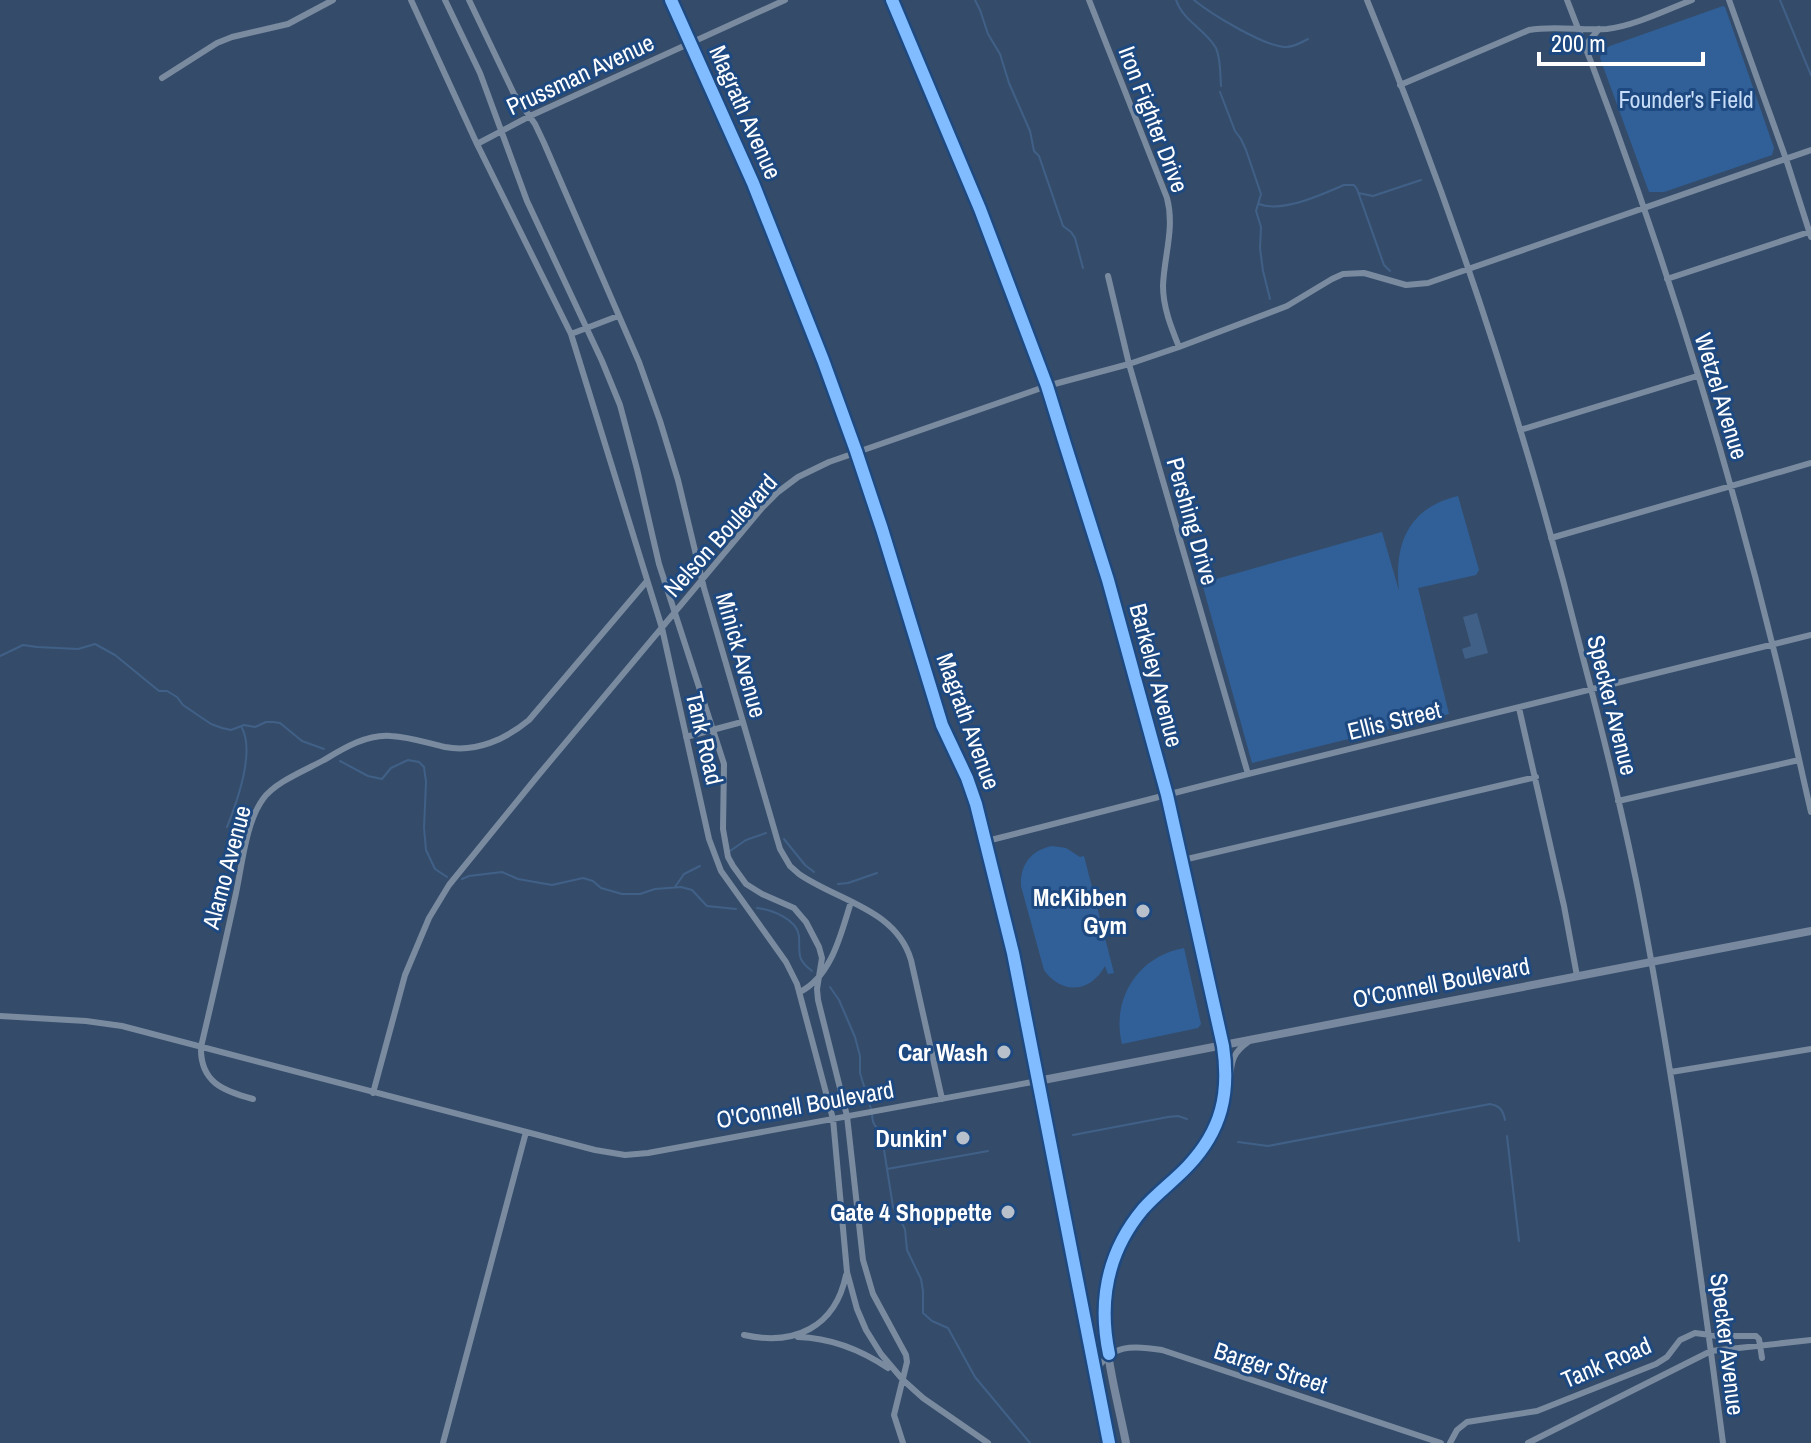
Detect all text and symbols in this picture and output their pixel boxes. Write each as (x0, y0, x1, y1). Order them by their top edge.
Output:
scale bar (1539, 16, 1703, 66)
street label: Prussman Avenue (501, 26, 659, 122)
text: 200 m (1551, 27, 1606, 59)
street label: Magrath Avenue (702, 40, 790, 184)
street label: Iron Fighter Drive (1111, 41, 1197, 197)
park label: Founder's Field (1618, 83, 1754, 115)
street label: Wetzel Avenue (1688, 329, 1756, 463)
street label: Pershing Drive (1160, 453, 1226, 589)
street label: Nelson Boulevard (656, 467, 784, 603)
street label: Minick Avenue (709, 589, 775, 721)
street label: Barkeley Avenue (1122, 600, 1192, 750)
street label: Specker Avenue (1580, 632, 1646, 778)
street label: Magrath Avenue (930, 648, 1008, 794)
street label: Tank Road (679, 688, 731, 788)
street label: Ellis Street (1344, 693, 1445, 747)
street label: Alamo Avenue (194, 802, 258, 933)
place label: McKibben Gym (1033, 881, 1127, 941)
marker: McKibben Gym (1134, 902, 1152, 920)
street label: O'Connell Boulevard (1350, 949, 1532, 1015)
place label: Car Wash (898, 1036, 988, 1068)
marker: Car Wash (995, 1043, 1013, 1061)
street label: O'Connell Boulevard (714, 1073, 896, 1135)
place label: Dunkin' (876, 1122, 947, 1154)
marker: Dunkin' (954, 1129, 972, 1147)
place label: Gate 4 Shoppette (830, 1196, 992, 1228)
marker: Gate 4 Shoppette (999, 1203, 1017, 1221)
street label: Specker Avenue (1703, 1271, 1753, 1417)
street label: Tank Road (1556, 1329, 1656, 1395)
street label: Barger Street (1210, 1334, 1332, 1400)

